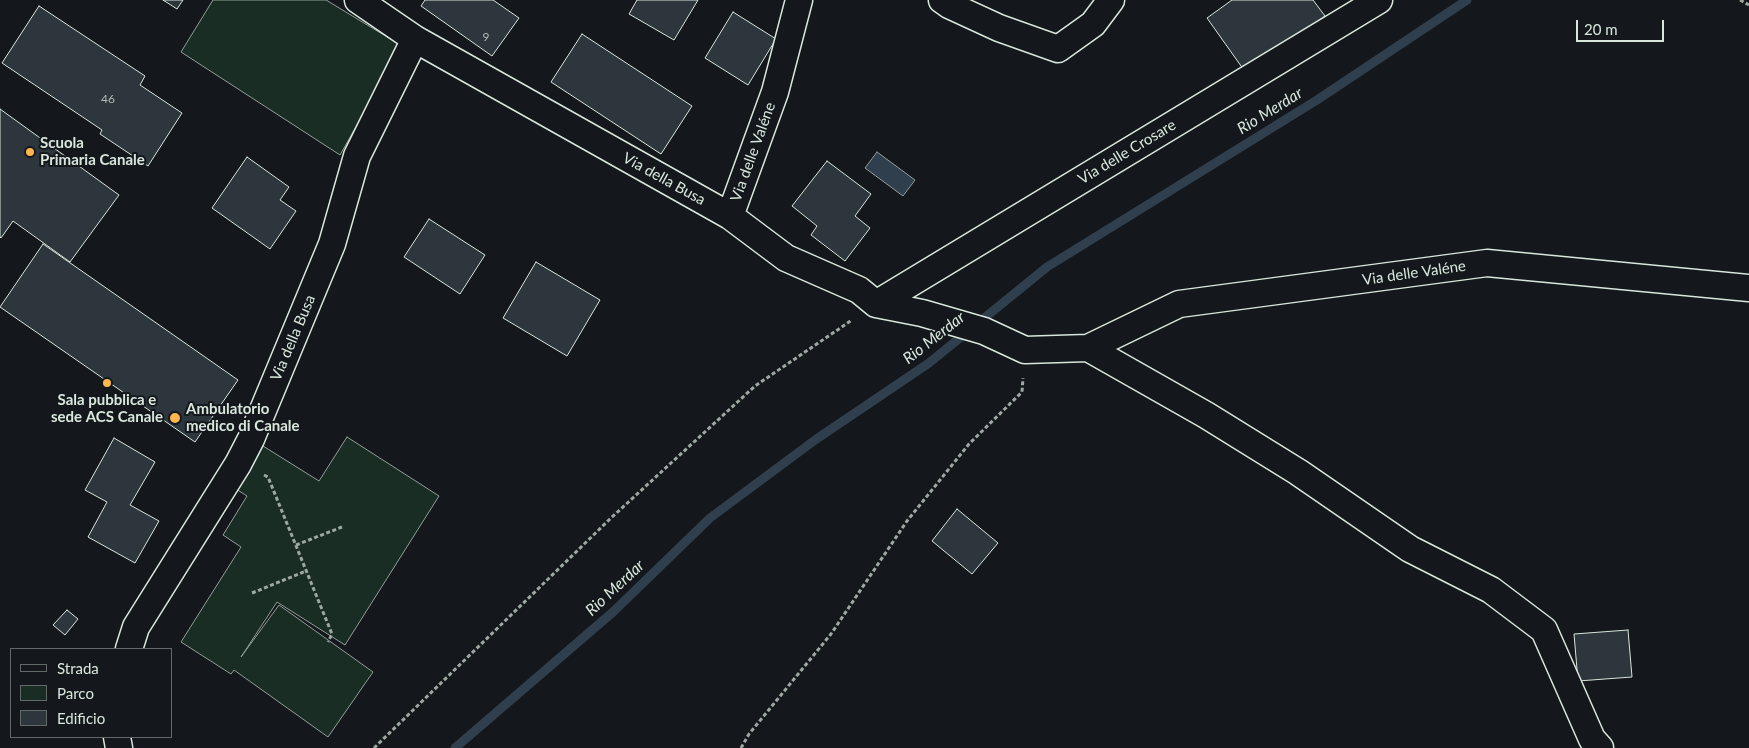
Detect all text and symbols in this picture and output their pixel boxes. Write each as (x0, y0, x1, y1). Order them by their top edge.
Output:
scale bar (1579, 10, 1666, 42)
text: 20 m (1584, 20, 1618, 38)
house number: 9 (483, 30, 489, 44)
water label: Rio Merdar (1234, 83, 1306, 139)
house number: 46 (101, 92, 115, 106)
street label: Via delle Valéne (727, 100, 779, 204)
street label: Via delle Crosare (1075, 116, 1179, 188)
place label: Scuola Primaria Canale (40, 134, 145, 169)
marker: Scuola Primaria Canale (24, 146, 36, 158)
street label: Via della Busa (620, 149, 708, 209)
street label: Via delle Valéne (1361, 257, 1467, 289)
street label: Via della Busa (267, 292, 319, 384)
water label: Rio Merdar (899, 308, 969, 368)
marker: Sala pubblica e sede ACS Canale (101, 377, 113, 389)
place label: Sala pubblica e sede ACS Canale (51, 391, 163, 426)
place label: Ambulatorio medico di Canale (186, 400, 300, 435)
marker: Ambulatorio medico di Canale (168, 411, 182, 425)
water label: Rio Merdar (582, 556, 648, 620)
legend (10, 648, 172, 738)
text: Strada (57, 659, 99, 677)
text: Parco (57, 684, 94, 702)
text: Edificio (57, 709, 105, 727)

